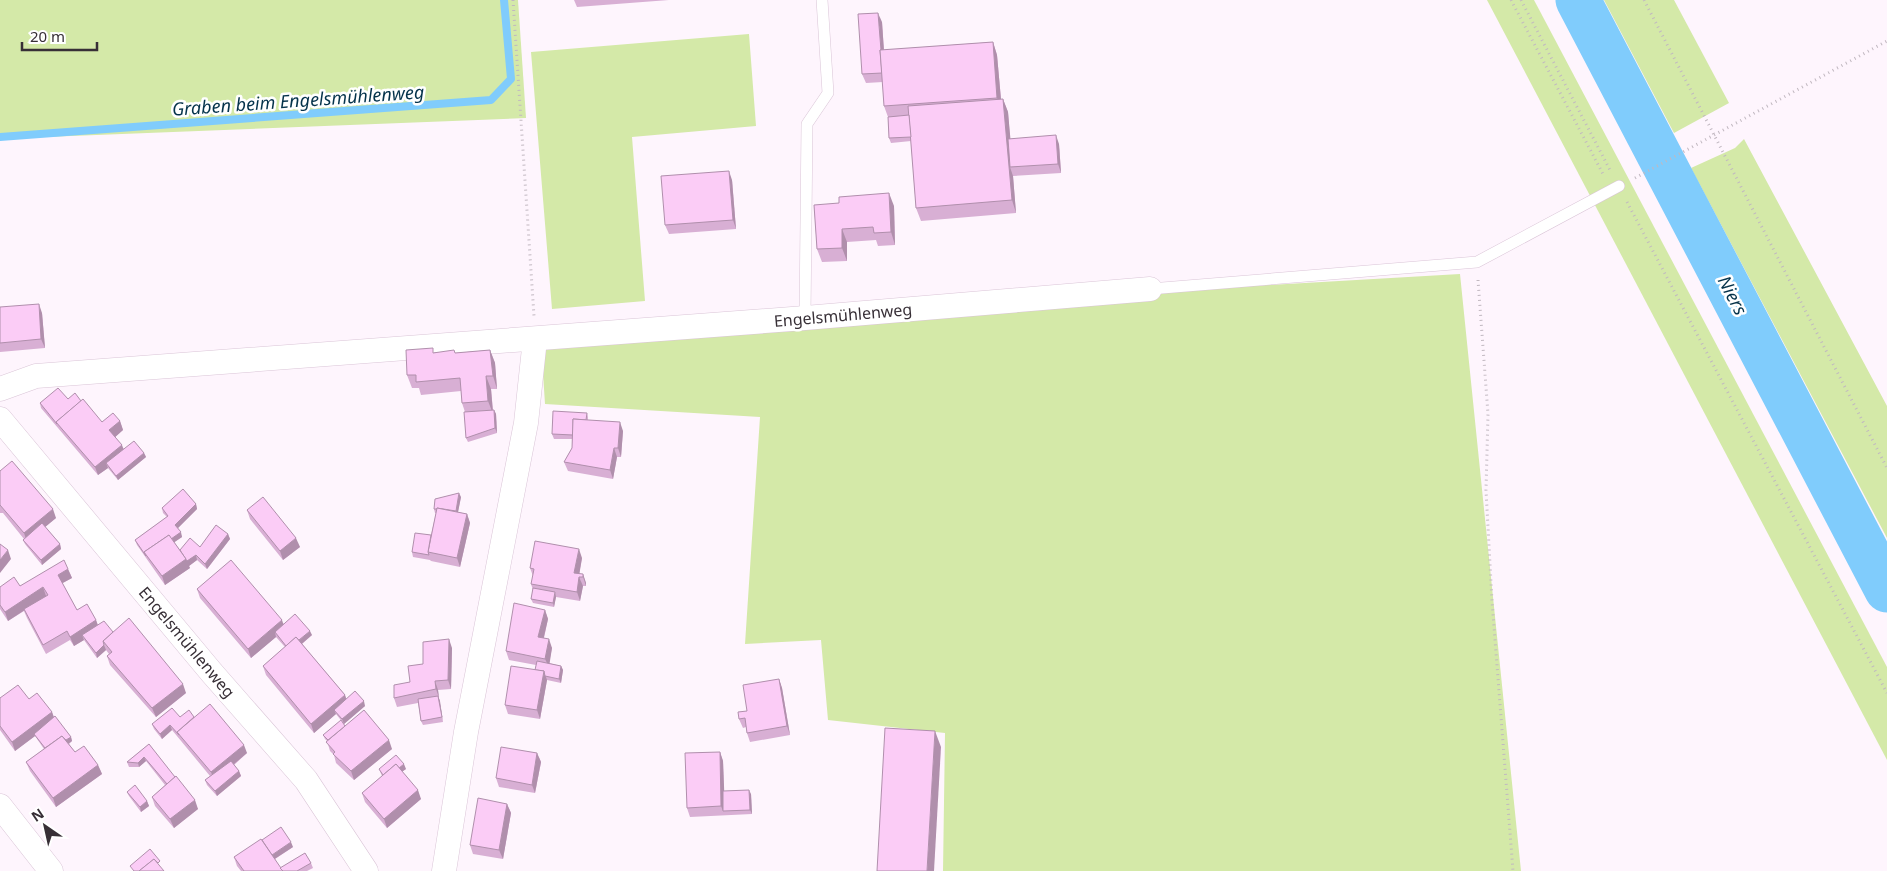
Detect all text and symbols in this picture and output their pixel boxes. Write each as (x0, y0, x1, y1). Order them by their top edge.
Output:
scale bar (22, 20, 98, 52)
text: 20 m (30, 26, 65, 46)
water label: Graben beim Engelsmühlenweg (171, 79, 425, 121)
water label: Niers (1713, 271, 1753, 319)
street label: Engelsmühlenweg (773, 298, 913, 332)
street label: Engelsmühlenweg (134, 582, 240, 702)
north arrow (20, 801, 70, 851)
text: N (27, 804, 47, 826)

